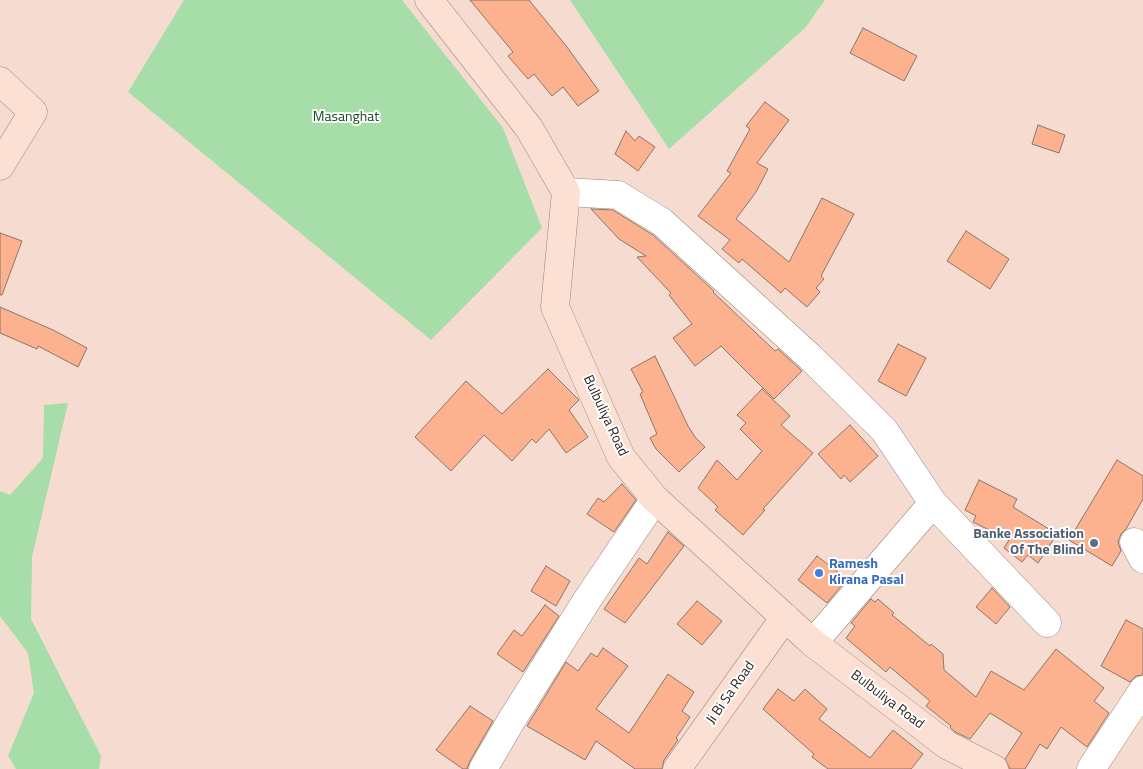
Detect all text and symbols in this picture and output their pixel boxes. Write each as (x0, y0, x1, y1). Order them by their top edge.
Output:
park label: Masanghat (313, 110, 379, 126)
street label: Bulbuliya Road (579, 373, 631, 459)
place label: Banke Association Of The Blind (973, 527, 1084, 560)
marker: Banke Association Of The Blind (1088, 537, 1100, 549)
place label: Ramesh Kirana Pasal (829, 557, 904, 590)
marker: Ramesh Kirana Pasal (813, 567, 825, 579)
street label: Ji Bi Sa Road (703, 658, 759, 728)
street label: Bulbuliya Road (847, 667, 927, 733)

